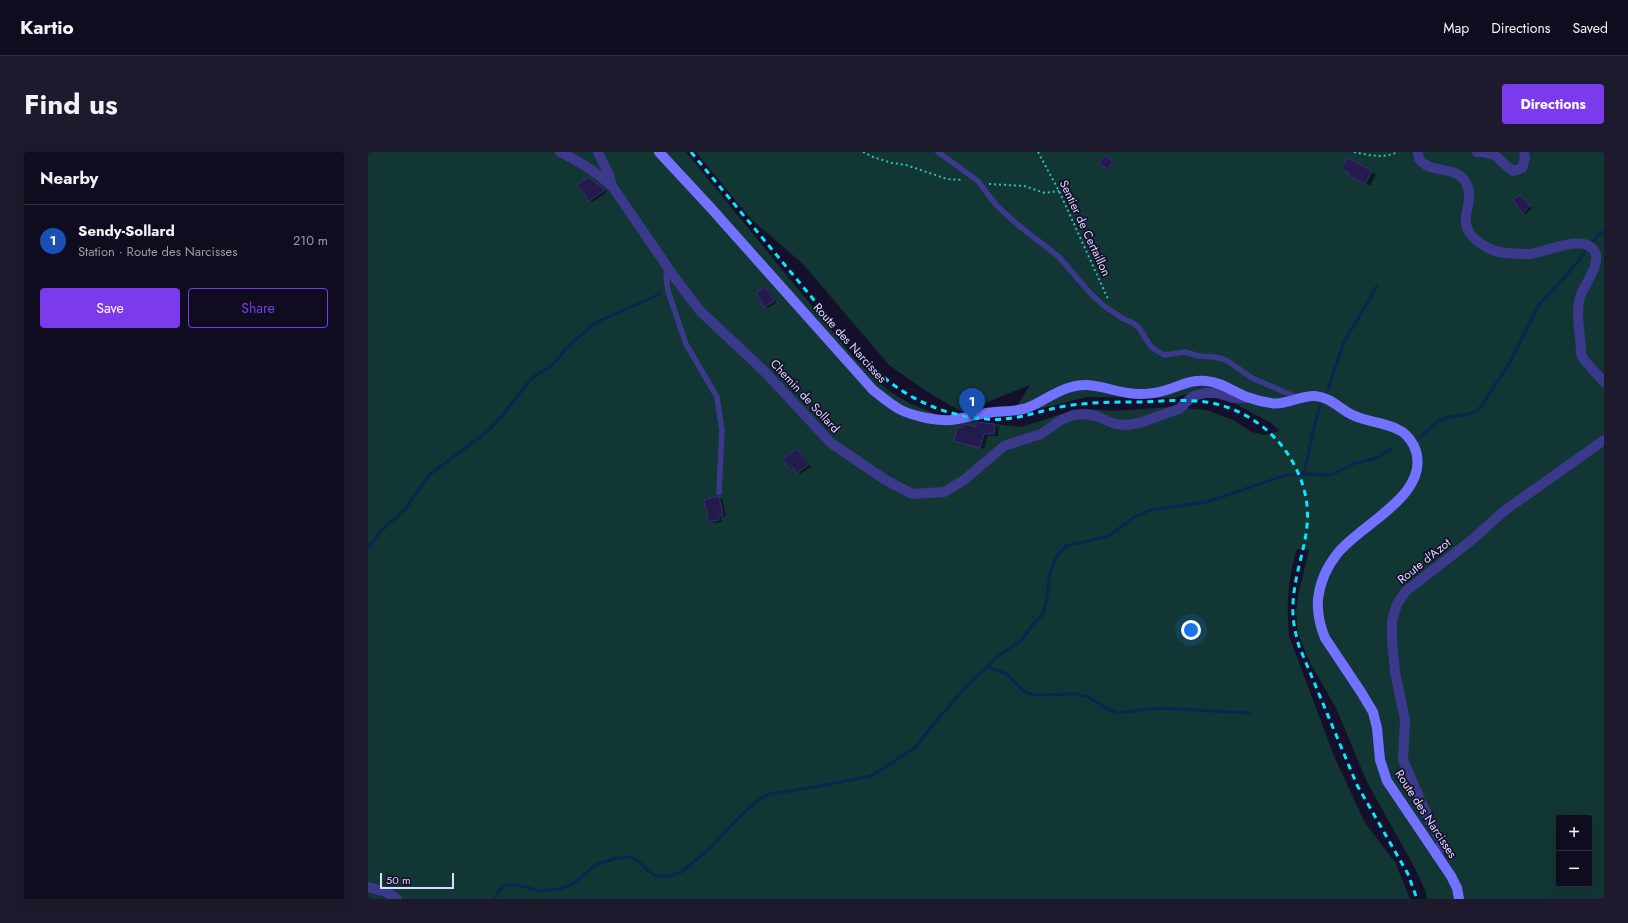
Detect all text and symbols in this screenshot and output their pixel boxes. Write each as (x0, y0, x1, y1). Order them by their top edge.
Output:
text: Kartio (20, 14, 74, 41)
text: Map (1443, 18, 1469, 38)
text: Directions (1491, 18, 1551, 38)
text: Saved (1573, 18, 1608, 38)
text: Find us (24, 84, 118, 125)
button: Directions (1502, 84, 1604, 124)
text: Nearby (40, 166, 98, 190)
street label: Sentier de Certaillon (1055, 177, 1115, 279)
text: Sendy-Sollard (78, 220, 175, 242)
text: 1 (50, 231, 56, 250)
text: 210 m (293, 231, 328, 250)
text: Station · Route des Narcisses (78, 242, 237, 261)
button: Save (40, 288, 180, 328)
button: Share (188, 288, 328, 328)
street label: Route des Narcisses (809, 299, 891, 387)
street label: Chemin de Sollard (766, 355, 844, 437)
pin: 1 (959, 388, 985, 421)
street label: Route d'Azot (1393, 534, 1455, 588)
your location (1181, 620, 1201, 640)
street label: Route des Narcisses (1391, 766, 1461, 862)
map controls (1556, 815, 1592, 887)
button: + (1556, 815, 1592, 851)
button: − (1556, 851, 1592, 887)
scale bar (380, 871, 454, 890)
text: 50 m (386, 872, 411, 888)

